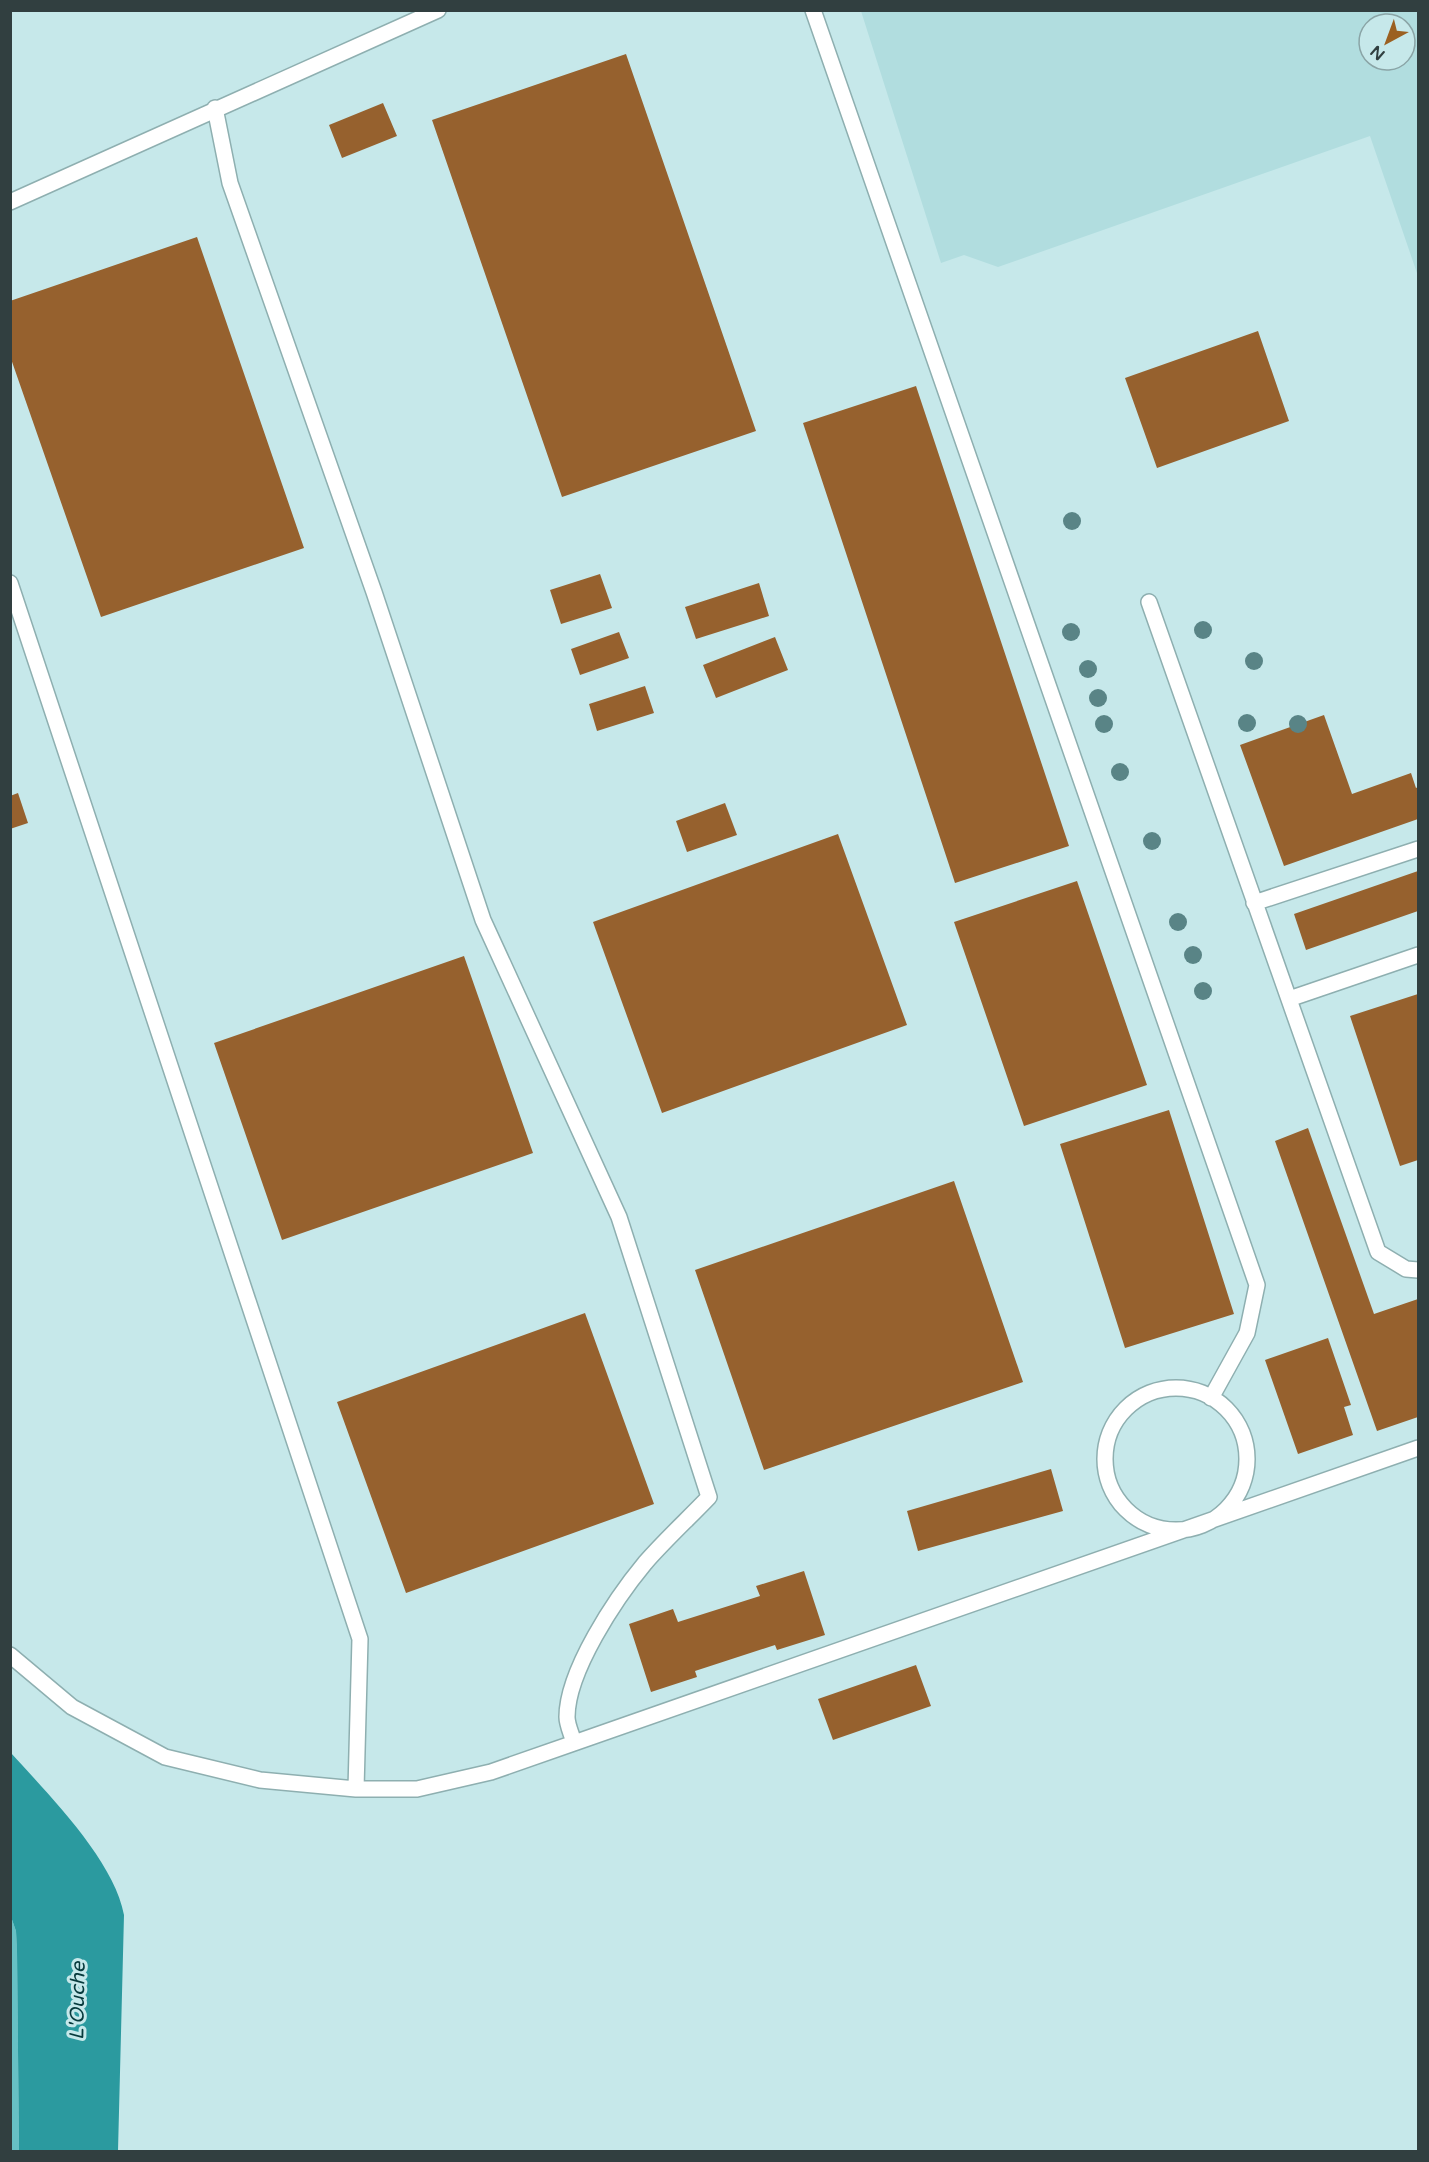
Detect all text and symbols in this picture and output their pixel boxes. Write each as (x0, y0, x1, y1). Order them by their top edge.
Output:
north arrow (1357, 12, 1417, 72)
text: N (1366, 41, 1389, 64)
water label: L'Ouche (65, 1960, 91, 2040)

